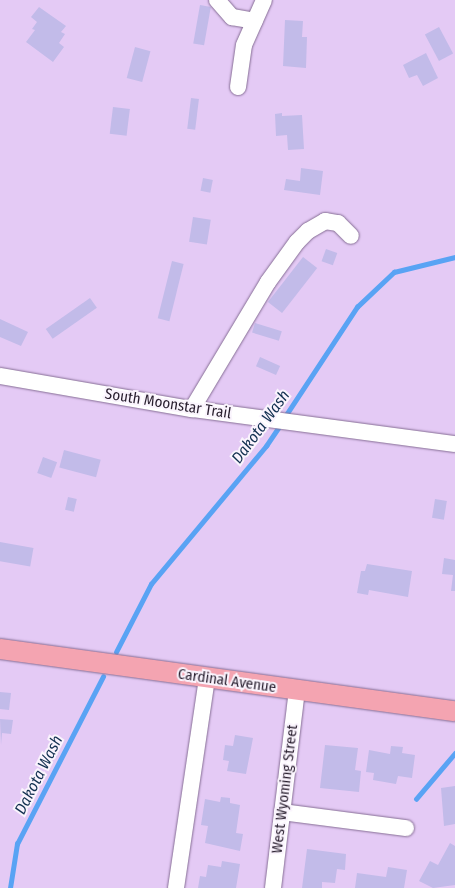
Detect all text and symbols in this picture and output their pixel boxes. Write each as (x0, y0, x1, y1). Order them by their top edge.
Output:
street label: South Moonstar Trail (104, 385, 232, 423)
water label: Dakota Wash (228, 387, 294, 467)
street label: Cardinal Avenue (177, 665, 277, 697)
street label: West Wyoming Street (268, 724, 302, 854)
water label: Dakota Wash (11, 732, 67, 818)

